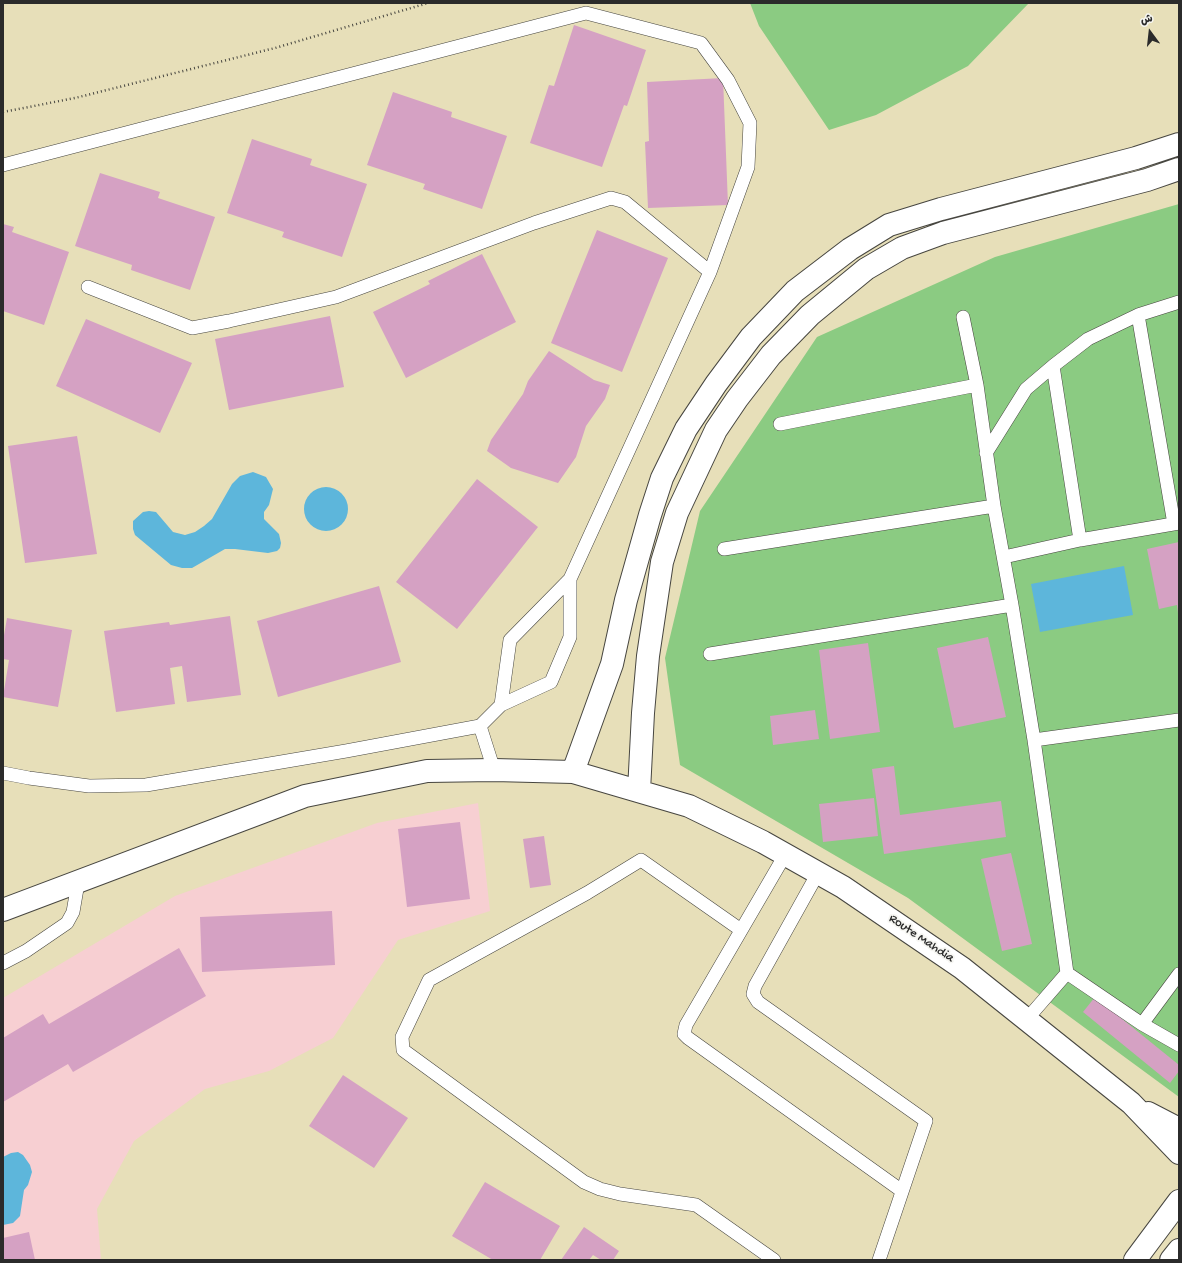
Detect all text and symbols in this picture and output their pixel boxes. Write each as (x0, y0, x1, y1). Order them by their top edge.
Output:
north arrow (1130, 12, 1170, 52)
text: ش (1139, 13, 1154, 28)
street label: Route Mahdia (885, 911, 957, 967)

